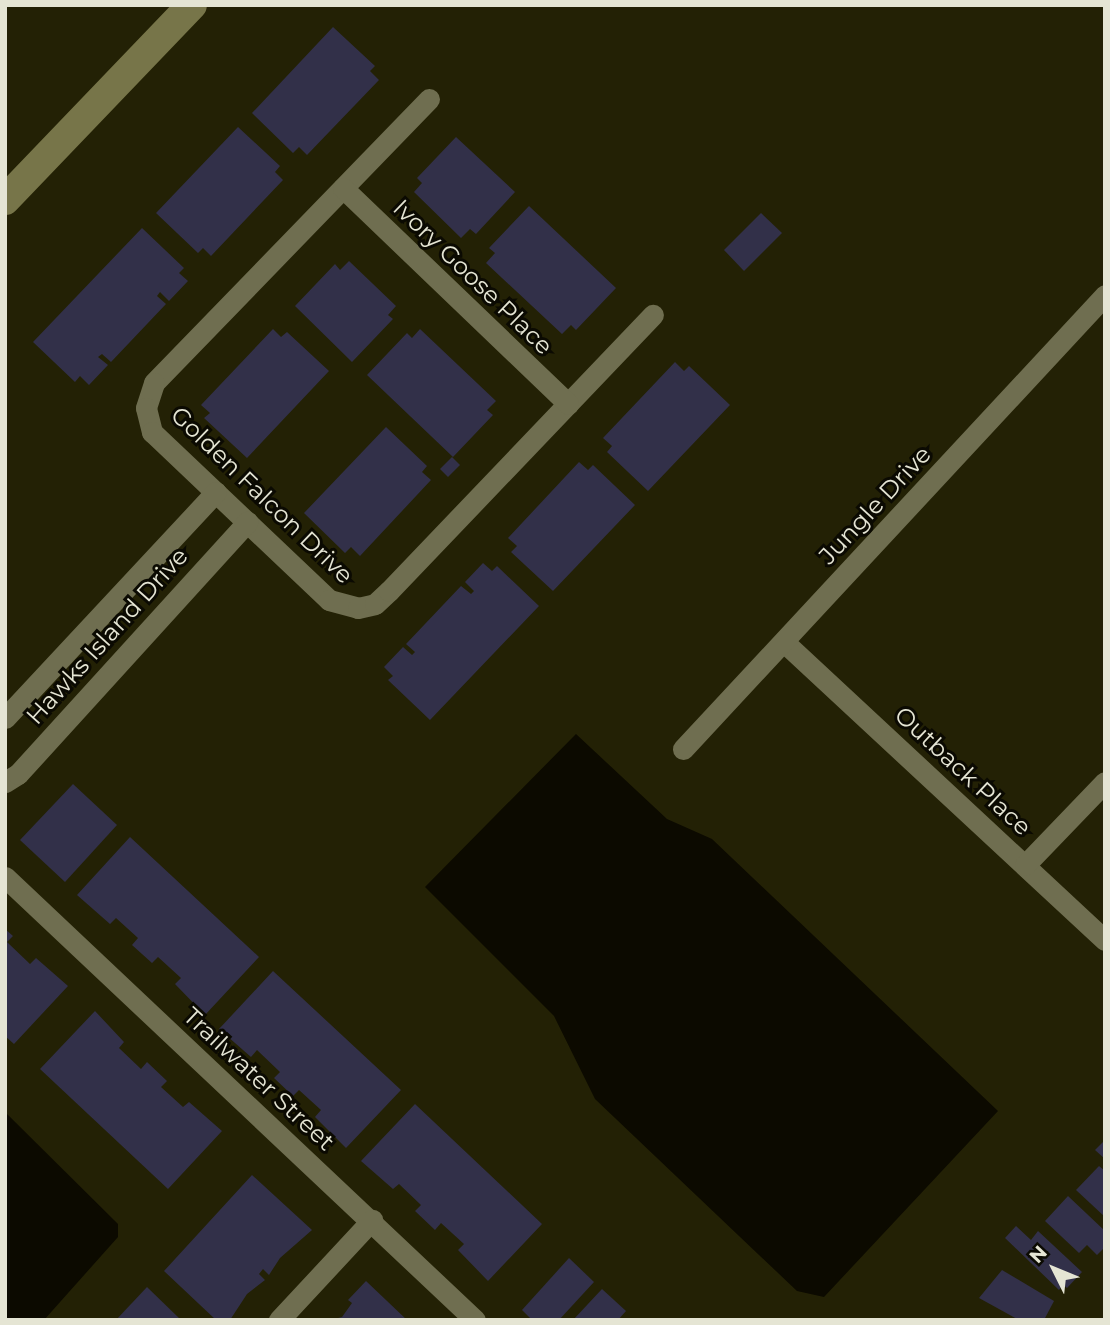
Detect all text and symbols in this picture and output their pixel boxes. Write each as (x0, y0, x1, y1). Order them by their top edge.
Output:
street label: Ivory Goose Place (387, 194, 559, 360)
street label: Golden Falcon Drive (165, 400, 359, 590)
street label: Jungle Drive (813, 440, 937, 570)
street label: Hawks Island Drive (20, 542, 194, 730)
street label: Outback Place (889, 700, 1037, 842)
street label: Trailwater Street (177, 1002, 341, 1156)
north arrow (1019, 1234, 1089, 1304)
text: N (1025, 1241, 1052, 1268)

